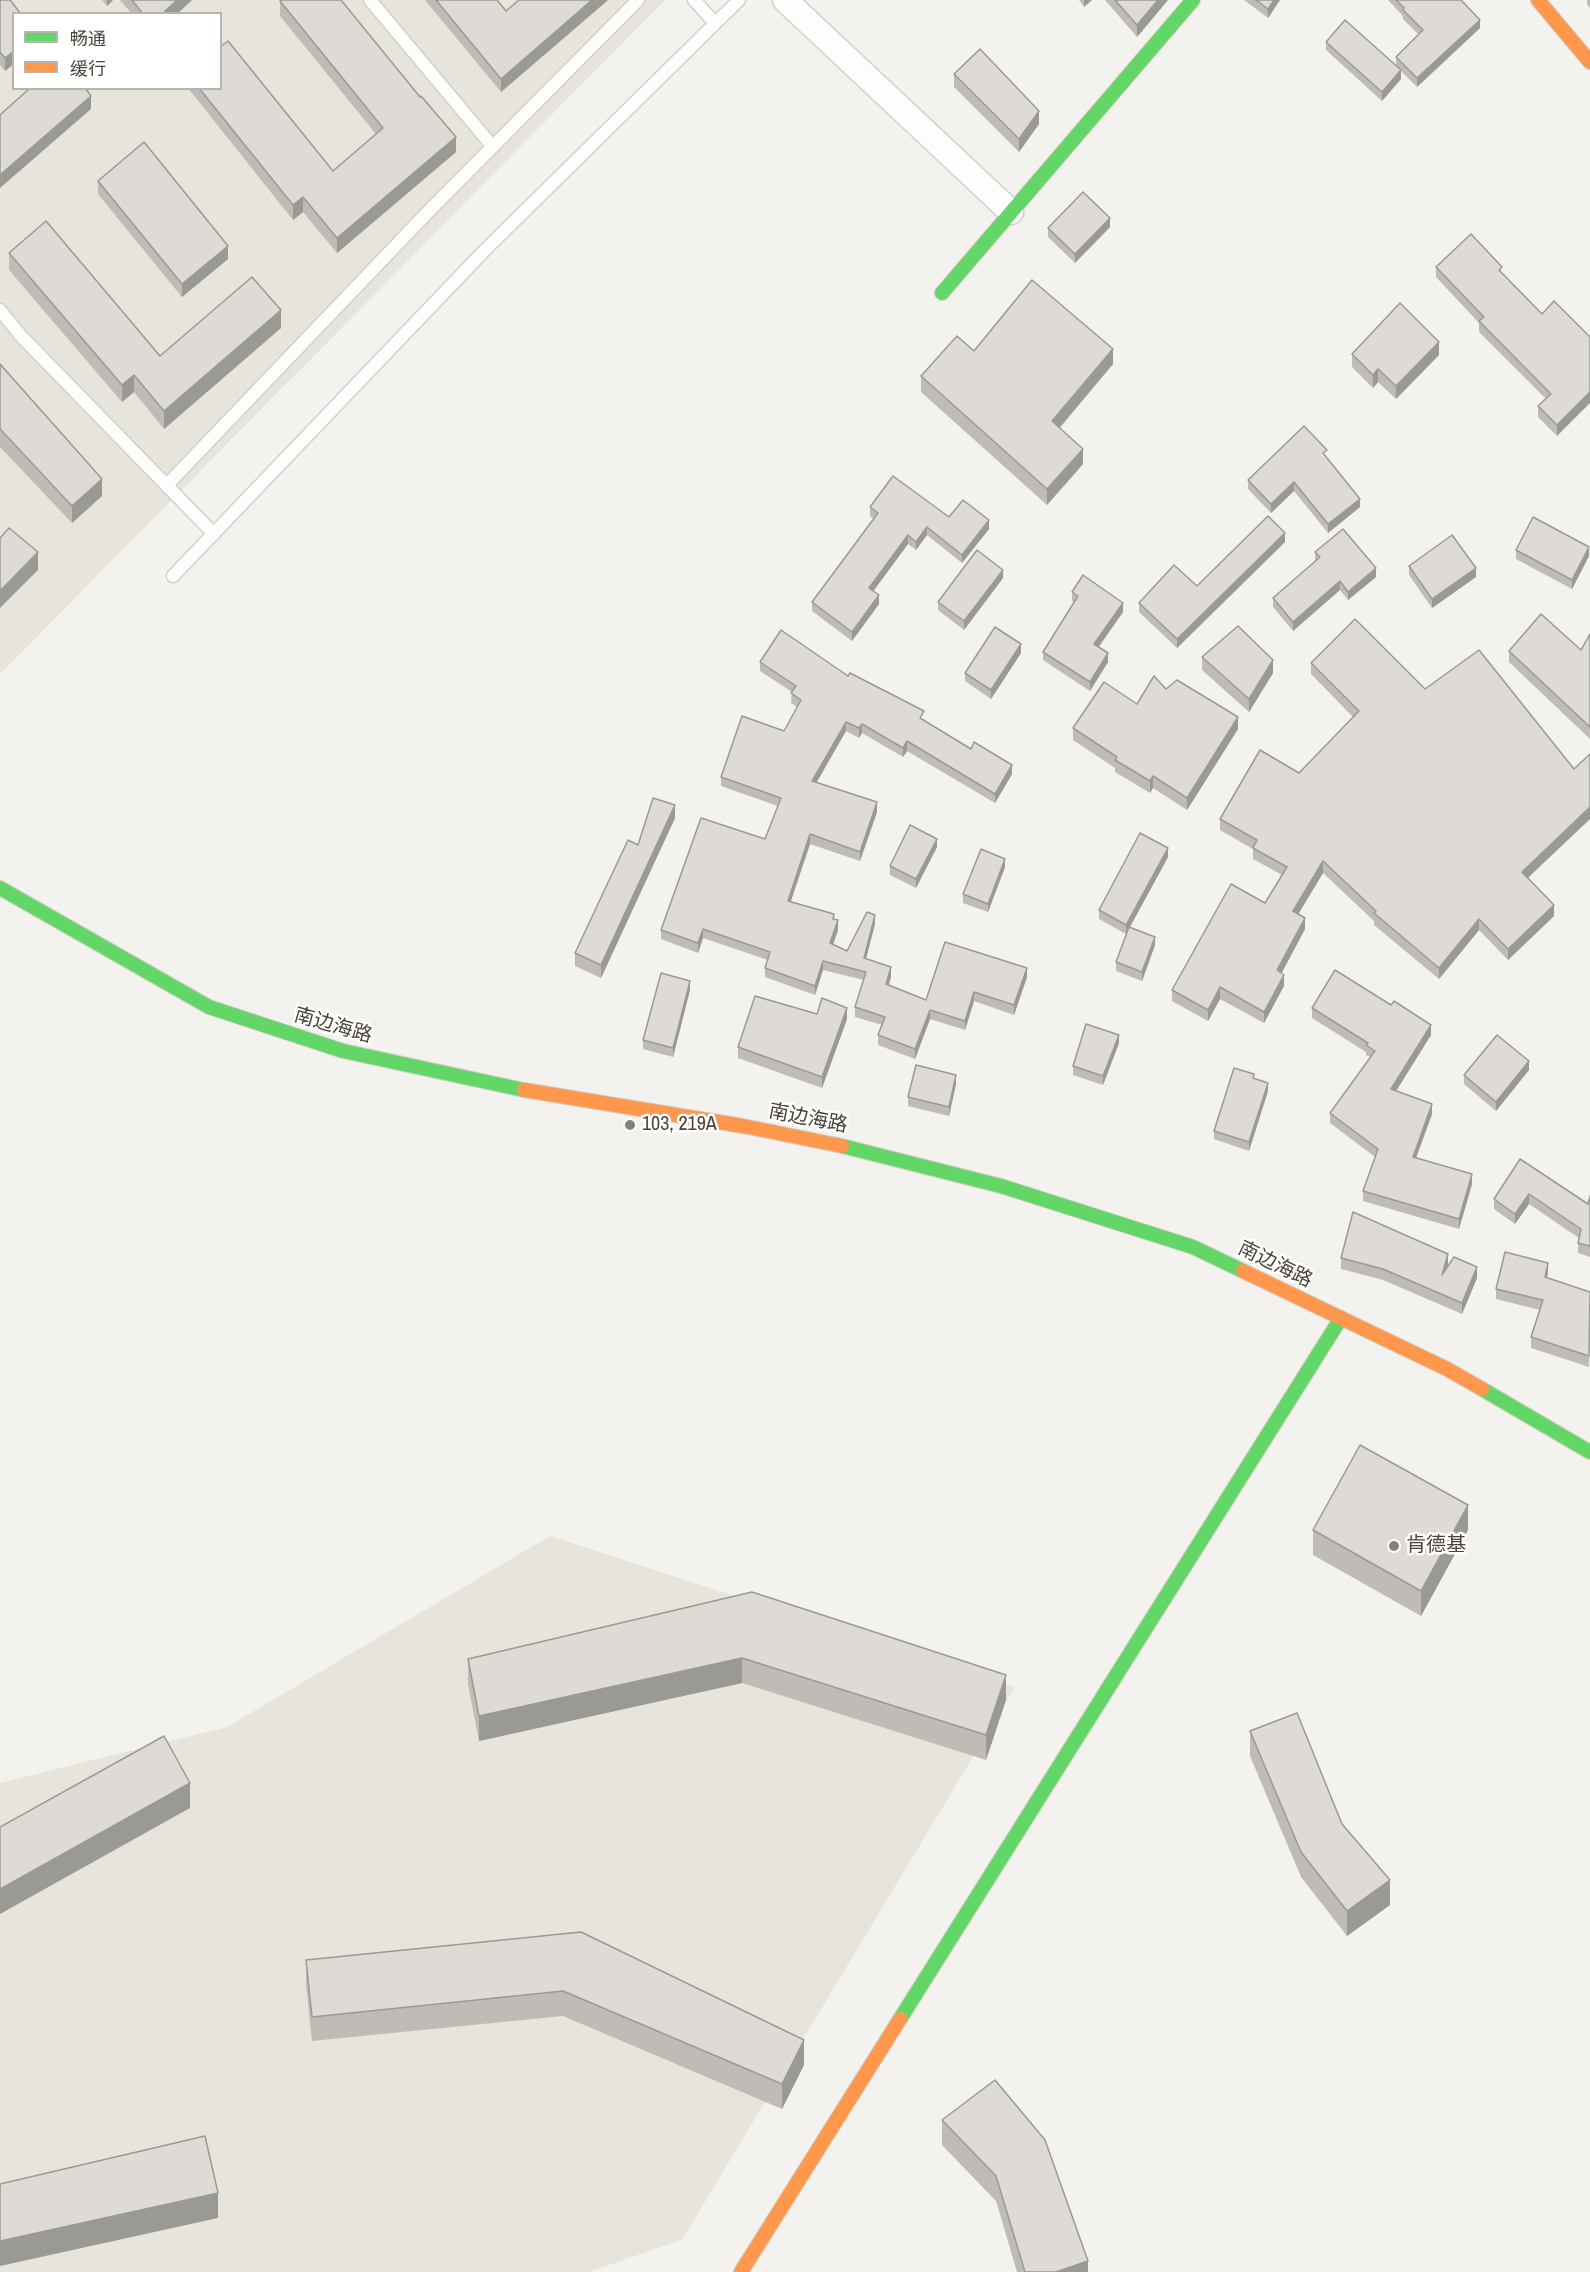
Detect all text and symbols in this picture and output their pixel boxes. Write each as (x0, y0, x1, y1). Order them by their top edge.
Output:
legend (12, 12, 222, 90)
text: 畅通 (70, 26, 106, 51)
text: 缓行 (70, 56, 106, 81)
street label: 南边海路 (291, 1003, 375, 1049)
street label: 南边海路 (766, 1100, 850, 1138)
place label: 103, 219A (642, 1113, 717, 1137)
marker: 103, 219A (623, 1118, 637, 1132)
street label: 南边海路 (1234, 1237, 1316, 1293)
place label: 肯德基 (1406, 1534, 1466, 1558)
marker: 肯德基 (1387, 1539, 1401, 1553)

